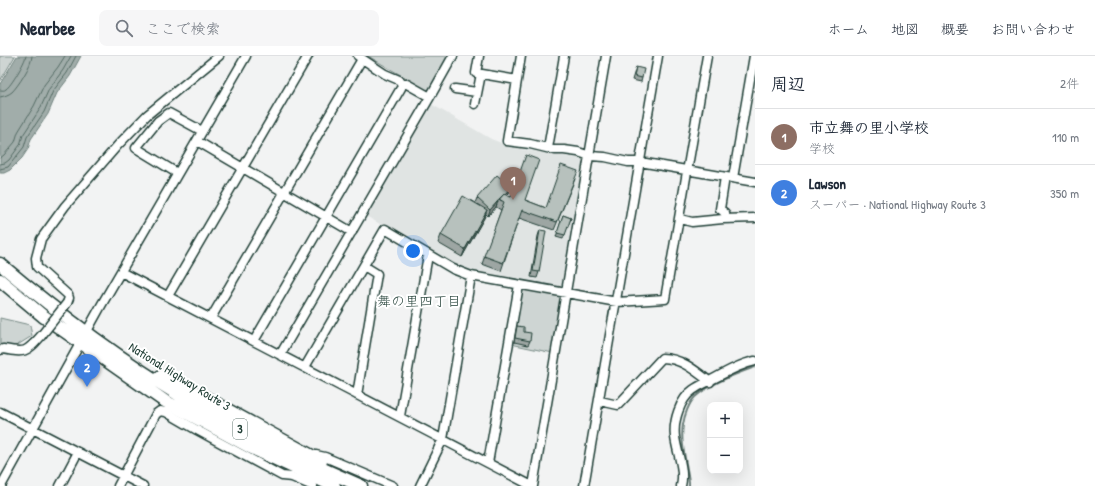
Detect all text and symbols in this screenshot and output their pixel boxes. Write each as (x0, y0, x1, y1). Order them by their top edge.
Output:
search box (99, 10, 379, 46)
text: Nearbee (20, 15, 75, 41)
icon: search (113, 17, 135, 39)
text: ここで検索 (145, 18, 220, 39)
text: ホーム (828, 19, 869, 38)
text: 地図 (891, 19, 919, 38)
text: 概要 (941, 19, 969, 38)
text: お問い合わせ (991, 19, 1075, 38)
text: 周辺 (771, 72, 805, 95)
text: 2件 (1060, 74, 1079, 92)
text: 市立舞の里小学校 (809, 117, 929, 138)
text: 1 (782, 128, 786, 146)
text: 110 m (1052, 128, 1079, 146)
text: 学校 (809, 139, 835, 157)
pin: 1 (500, 167, 526, 200)
text: Lawson (809, 173, 846, 194)
text: 2 (781, 184, 787, 202)
text: 350 m (1050, 184, 1079, 202)
text: スーパー · National Highway Route 3 (809, 195, 986, 213)
your location (403, 241, 423, 261)
district label: 舞の里四丁目 (377, 291, 461, 310)
street label: National Highway Route 3 (126, 337, 234, 415)
pin: 2 (74, 354, 100, 387)
map controls (707, 402, 743, 474)
button: + (707, 402, 743, 438)
road number: 3 (233, 419, 247, 439)
button: − (707, 438, 743, 474)

